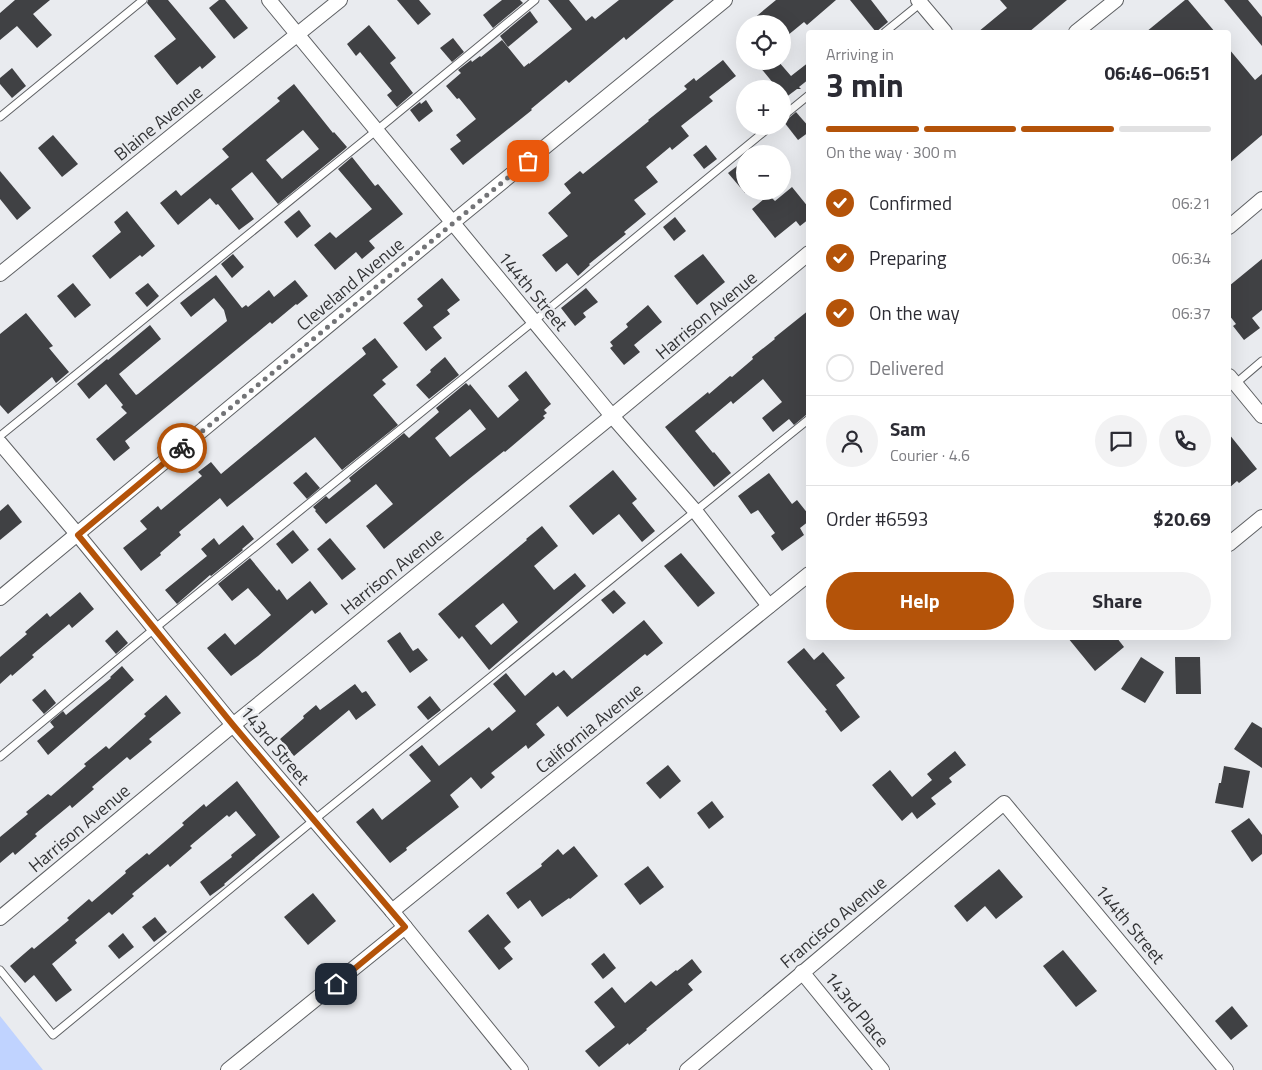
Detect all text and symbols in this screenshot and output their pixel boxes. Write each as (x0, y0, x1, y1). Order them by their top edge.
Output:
map controls (736, 15, 791, 200)
button: locate (736, 15, 791, 70)
text: Arriving in (826, 42, 894, 66)
text: 06:46–06:51 (1104, 58, 1211, 87)
text: 3 min (826, 61, 904, 109)
street label: Blaine Avenue (108, 79, 208, 167)
button: + (736, 80, 791, 135)
pin (507, 140, 549, 182)
text: On the way · 300 m (826, 140, 957, 164)
button: − (736, 145, 791, 200)
icon: bag (514, 147, 542, 175)
text: Confirmed (869, 188, 952, 217)
icon: check (826, 189, 854, 217)
text: 06:21 (1172, 191, 1211, 215)
street label: Cleveland Avenue (290, 231, 410, 337)
text: Preparing (869, 243, 946, 272)
icon: check (826, 244, 854, 272)
street label: 144th Street (492, 245, 575, 337)
text: 06:34 (1172, 246, 1211, 270)
street label: Harrison Avenue (649, 264, 763, 366)
text: On the way (869, 298, 960, 327)
icon: check (826, 299, 854, 327)
text: 06:37 (1172, 301, 1211, 325)
text: Delivered (869, 353, 944, 382)
text: Sam (890, 414, 926, 443)
button: person (826, 415, 878, 467)
button: chat (1095, 415, 1147, 467)
button: phone (1159, 415, 1211, 467)
courier (157, 423, 207, 473)
icon: bike (168, 434, 196, 462)
text: Courier · 4.6 (890, 443, 970, 467)
text: Order #6593 (826, 504, 928, 533)
text: $20.69 (1153, 504, 1211, 533)
street label: Harrison Avenue (335, 521, 449, 621)
button: Help (826, 572, 1014, 630)
button: Share (1024, 572, 1211, 630)
street label: California Avenue (529, 676, 649, 780)
street label: 143rd Street (234, 700, 317, 791)
street label: Harrison Avenue (22, 777, 136, 879)
street label: Francisco Avenue (774, 869, 892, 975)
street label: 144th Street (1089, 878, 1172, 970)
pin (315, 963, 357, 1005)
street label: 143rd Place (818, 965, 896, 1053)
icon: home (322, 970, 350, 998)

